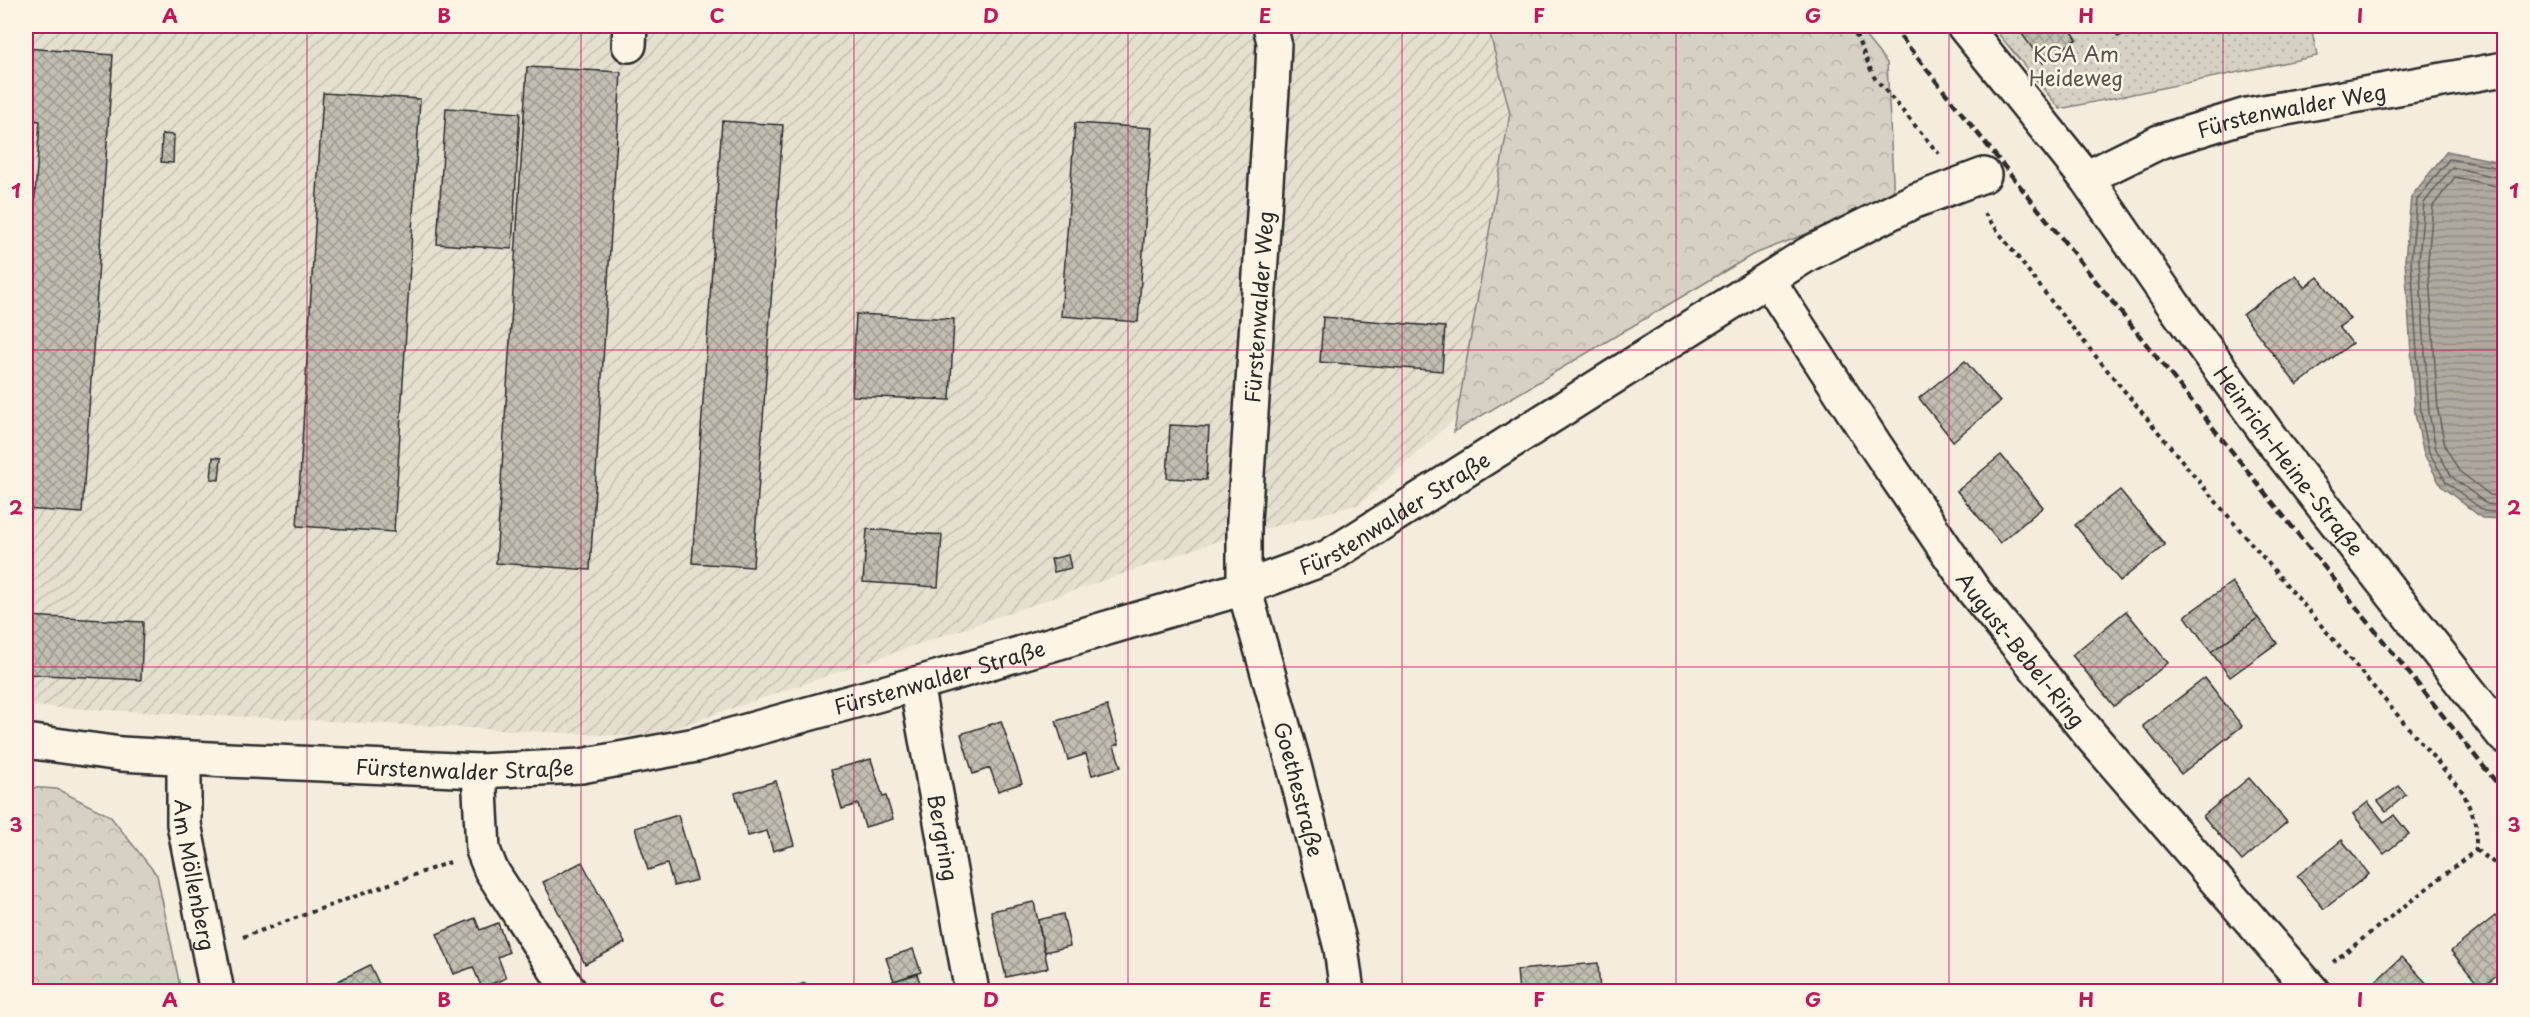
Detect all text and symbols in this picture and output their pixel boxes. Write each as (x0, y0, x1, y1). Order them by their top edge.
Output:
text: A (162, 0, 178, 30)
text: B (437, 0, 451, 30)
text: C (709, 0, 725, 30)
text: D (983, 0, 999, 30)
text: E (1259, 0, 1271, 30)
text: F (1533, 0, 1545, 30)
text: G (1805, 0, 1821, 30)
text: H (2078, 0, 2094, 30)
text: I (2357, 0, 2363, 30)
park label: KGA Am Heideweg (2029, 37, 2123, 93)
street label: Fürstenwalder Weg (2193, 74, 2388, 145)
text: 1 (11, 175, 21, 205)
text: 1 (2509, 175, 2519, 205)
street label: Fürstenwalder Weg (1235, 210, 1281, 404)
street label: Heinrich-Heine-Straße (2207, 359, 2372, 562)
street label: Fürstenwalder Straße (1294, 443, 1496, 582)
text: 2 (9, 492, 23, 522)
text: 2 (2507, 492, 2521, 522)
street label: August-Bebel-Ring (1949, 565, 2094, 734)
street label: Fürstenwalder Straße (830, 631, 1049, 722)
street label: Goethestraße (1266, 718, 1333, 860)
street label: Fürstenwalder Straße (355, 750, 575, 787)
street label: Bergring (920, 792, 967, 883)
street label: Am Möllenberg (167, 799, 224, 953)
text: 3 (9, 809, 23, 839)
text: 3 (2507, 809, 2521, 839)
text: A (162, 984, 178, 1014)
text: B (437, 984, 451, 1014)
text: C (709, 984, 725, 1014)
text: D (983, 984, 999, 1014)
text: E (1259, 984, 1271, 1014)
text: F (1533, 984, 1545, 1014)
text: G (1805, 984, 1821, 1014)
text: H (2078, 984, 2094, 1014)
text: I (2357, 984, 2363, 1014)

